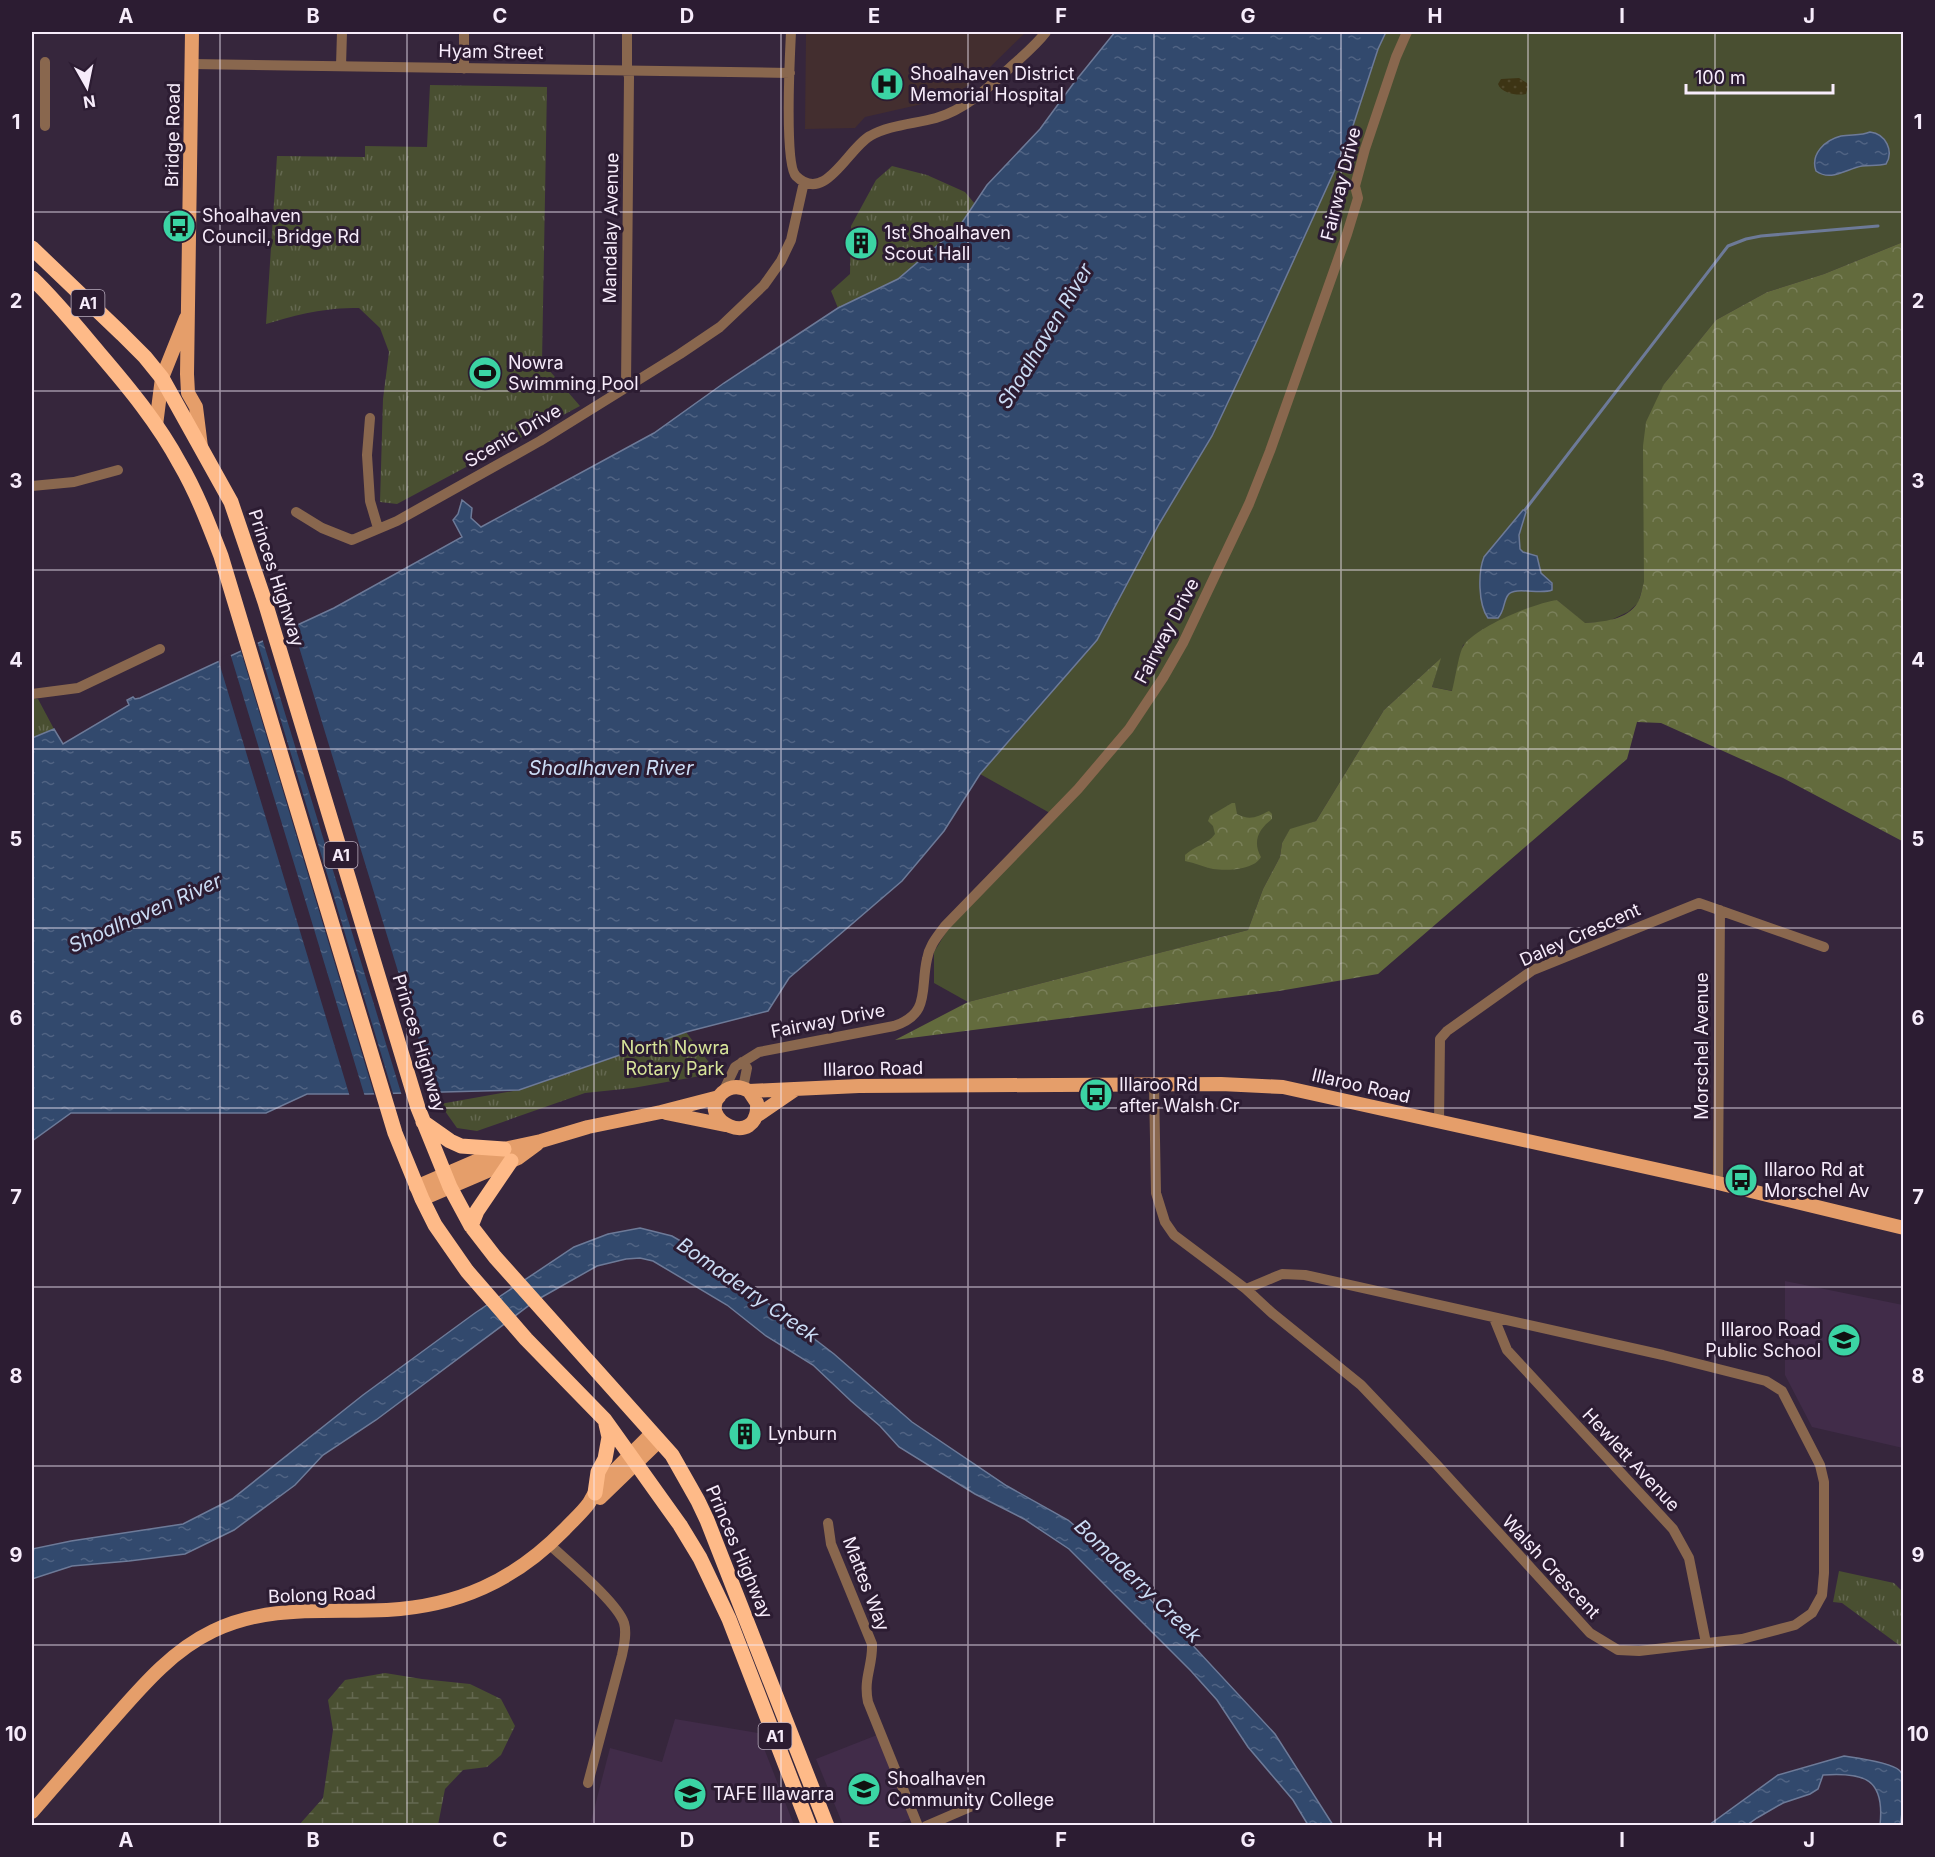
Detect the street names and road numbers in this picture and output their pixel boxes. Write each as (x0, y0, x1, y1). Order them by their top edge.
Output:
street label: Hyam Street (438, 40, 544, 63)
street label: Bridge Road (161, 83, 184, 187)
street label: Fairway Drive (1316, 125, 1365, 243)
street label: Mandalay Avenue (599, 152, 622, 304)
road number: A1 (72, 290, 104, 316)
street label: Scenic Drive (461, 400, 564, 471)
street label: Princes Highway (244, 507, 309, 649)
street label: Fairway Drive (1130, 575, 1203, 687)
road number: A1 (324, 842, 358, 868)
street label: Daley Crescent (1516, 899, 1643, 971)
street label: Princes Highway (389, 971, 450, 1114)
street label: Morschel Avenue (1691, 972, 1712, 1120)
street label: Fairway Drive (769, 999, 887, 1042)
street label: Illaroo Road (823, 1057, 923, 1080)
street label: Illaroo Road (1310, 1064, 1412, 1107)
street label: Hewlett Avenue (1578, 1404, 1684, 1515)
street label: Princes Highway (702, 1482, 777, 1622)
street label: Walsh Crescent (1498, 1511, 1605, 1623)
street label: Mattes Way (839, 1534, 894, 1634)
street label: Bolong Road (268, 1582, 376, 1607)
road number: A1 (758, 1723, 792, 1749)

